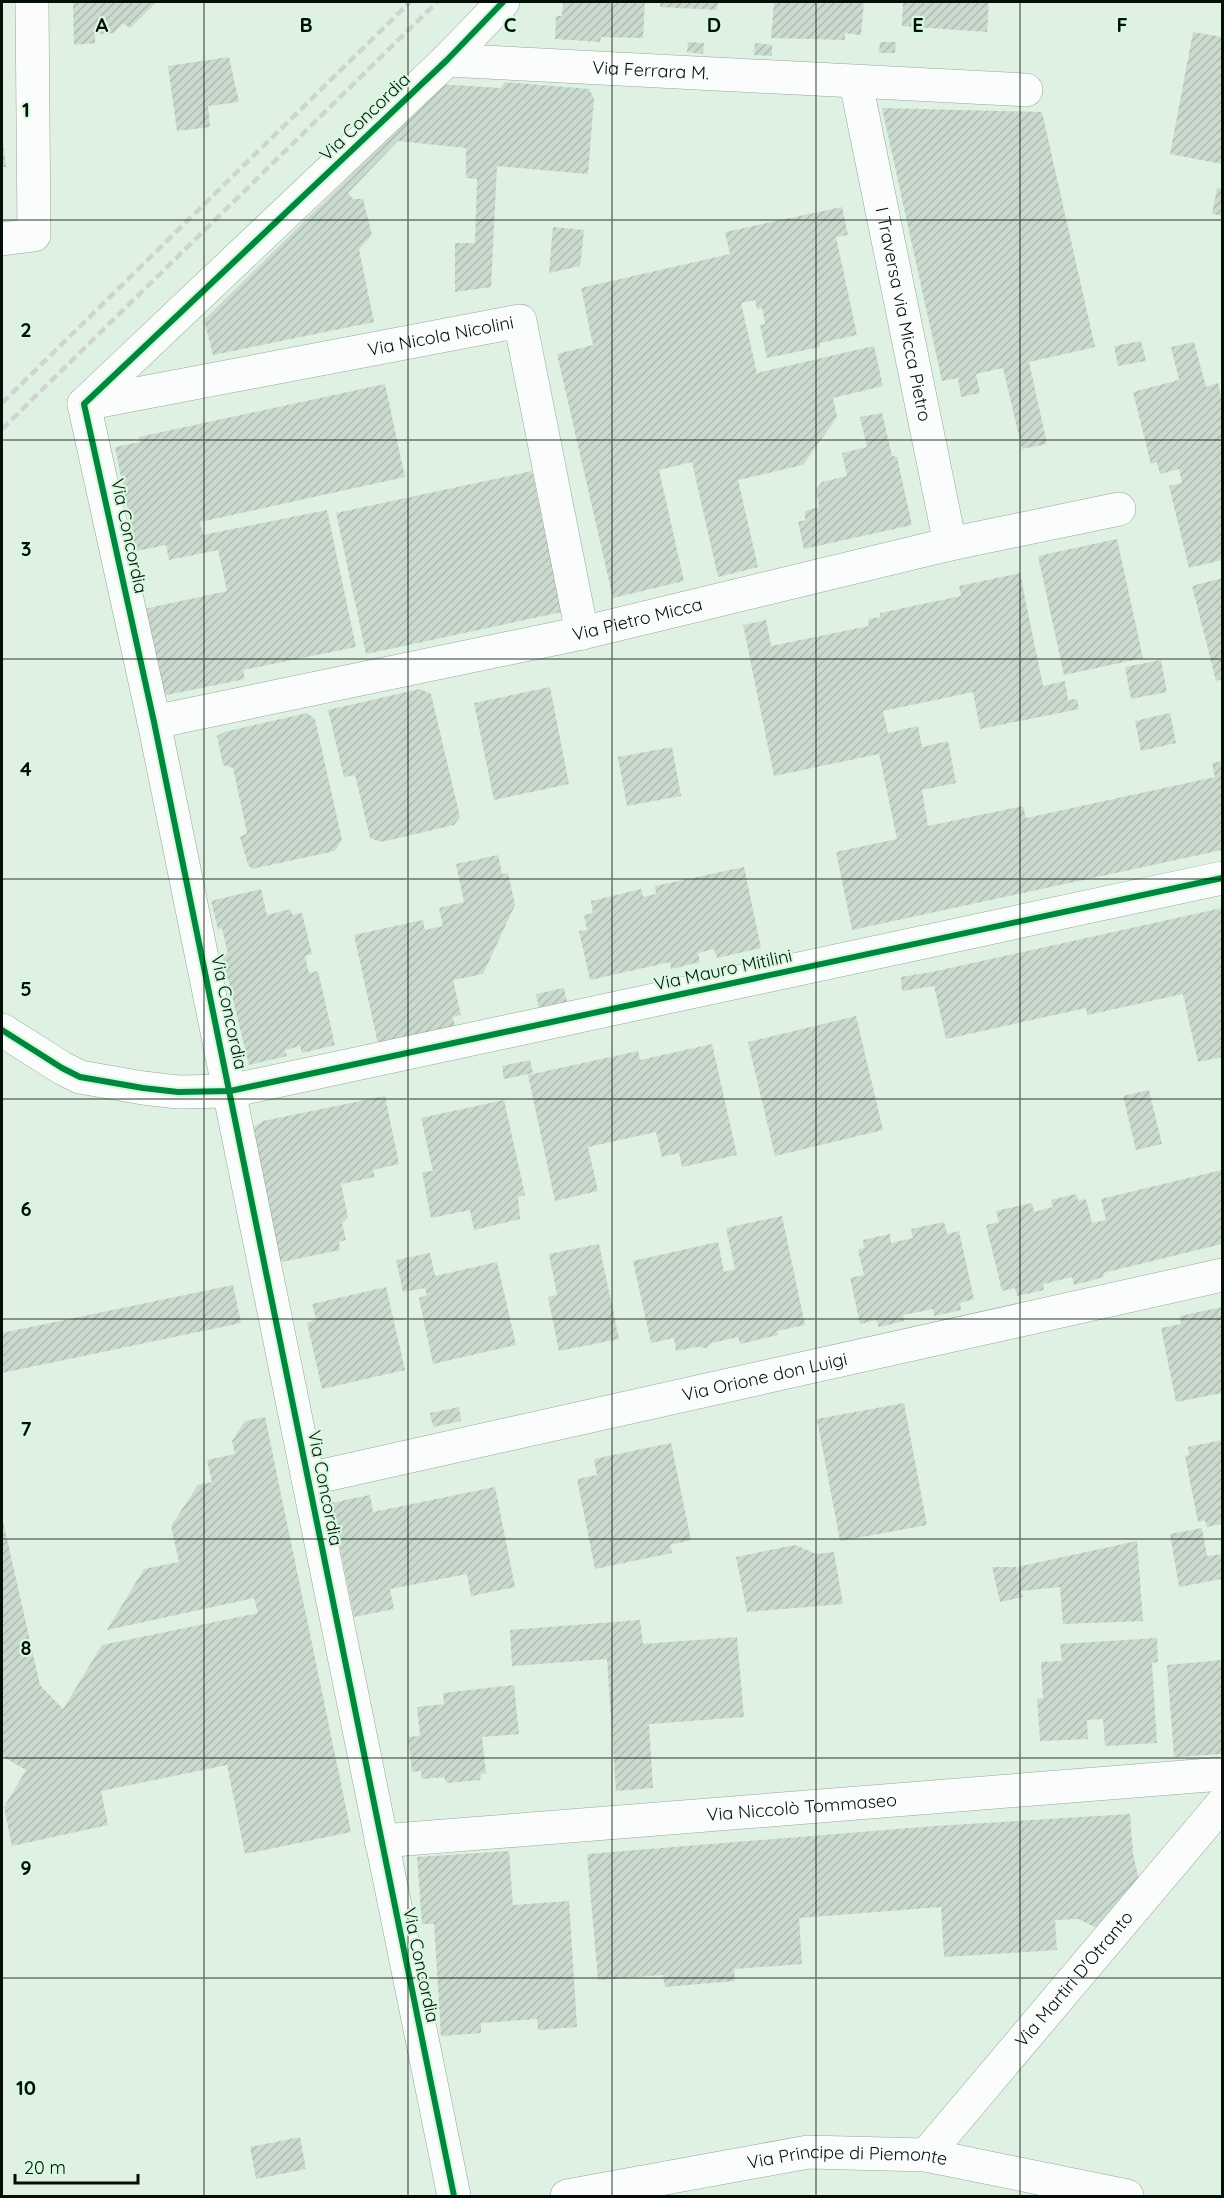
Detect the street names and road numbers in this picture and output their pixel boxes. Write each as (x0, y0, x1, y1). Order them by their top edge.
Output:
street label: Via Ferrara M. (592, 56, 710, 85)
street label: Via Concordia (315, 68, 415, 166)
street label: I Traversa via Micca Pietro (871, 205, 937, 423)
street label: Via Nicola Nicolini (366, 310, 515, 361)
street label: Via Concordia (106, 476, 153, 596)
street label: Via Pietro Micca (570, 592, 705, 646)
street label: Via Mauro Mitilini (652, 944, 794, 995)
street label: Via Concordia (206, 952, 253, 1072)
street label: Via Orione don Luigi (680, 1347, 849, 1406)
street label: Via Concordia (303, 1428, 348, 1548)
street label: Via Niccolò Tommaseo (706, 1788, 898, 1826)
street label: Via Concordia (398, 1905, 445, 2025)
street label: Via Martiri D'Otranto (1010, 1906, 1138, 2052)
street label: Via Principe di Piemonte (745, 2140, 950, 2174)

